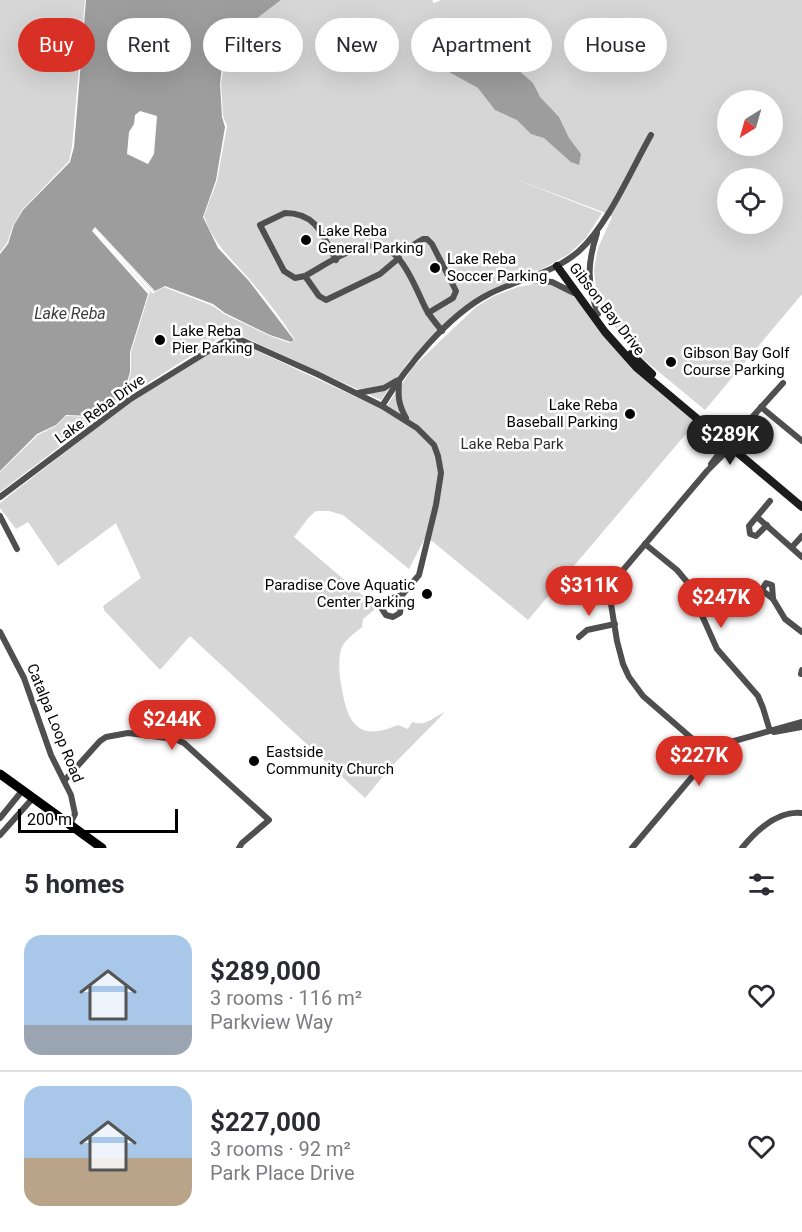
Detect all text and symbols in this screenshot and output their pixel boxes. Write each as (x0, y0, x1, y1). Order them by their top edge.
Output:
chip: Buy (18, 18, 95, 72)
chip: Rent (107, 18, 191, 72)
chip: Filters (203, 18, 303, 72)
chip: New (315, 18, 399, 72)
chip: Apartment (411, 18, 552, 72)
chip: House (564, 18, 667, 72)
north arrow (717, 90, 783, 156)
map controls (717, 90, 783, 234)
button: locate (717, 168, 783, 234)
place label: Lake Reba General Parking (318, 222, 423, 257)
marker: Lake Reba General Parking (299, 233, 313, 247)
place label: Lake Reba Soccer Parking (447, 250, 548, 285)
street label: Gibson Bay Drive (565, 259, 649, 359)
marker: Lake Reba Soccer Parking (428, 261, 442, 275)
water label: Lake Reba (34, 304, 106, 323)
place label: Lake Reba Pier Parking (172, 322, 252, 357)
marker: Lake Reba Pier Parking (153, 333, 167, 347)
place label: Gibson Bay Golf Course Parking (683, 344, 790, 379)
marker: Gibson Bay Golf Course Parking (664, 355, 678, 369)
street label: Lake Reba Drive (52, 370, 148, 448)
place label: Lake Reba Baseball Parking (507, 396, 618, 431)
marker: Lake Reba Baseball Parking (623, 407, 637, 421)
pin: $289K (688, 415, 772, 466)
text: $289K (701, 422, 759, 446)
park label: Lake Reba Park (460, 435, 564, 453)
pin: $311K (547, 566, 631, 617)
text: $311K (560, 573, 618, 597)
place label: Paradise Cove Aquatic Center Parking (265, 576, 415, 611)
pin: $247K (679, 578, 763, 629)
text: $247K (692, 585, 750, 609)
marker: Paradise Cove Aquatic Center Parking (420, 587, 434, 601)
street label: Catalpa Loop Road (23, 661, 87, 785)
pin: $244K (130, 700, 214, 751)
text: $244K (143, 707, 201, 731)
pin: $227K (657, 736, 741, 787)
place label: Eastside Community Church (266, 743, 394, 778)
text: $227K (670, 743, 728, 767)
marker: Eastside Community Church (247, 754, 261, 768)
scale bar (18, 806, 178, 834)
text: 200 m (27, 810, 72, 829)
icon: filters (745, 868, 778, 901)
text: 5 homes (24, 869, 125, 899)
text: $289,000 (210, 956, 321, 986)
icon: home (72, 959, 144, 1031)
icon: heart (745, 979, 778, 1012)
text: 3 rooms · 116 m² (210, 986, 362, 1010)
text: Parkview Way (210, 1010, 333, 1034)
text: $227,000 (210, 1107, 321, 1137)
icon: home (72, 1110, 144, 1182)
icon: heart (745, 1130, 778, 1163)
text: 3 rooms · 92 m² (210, 1137, 351, 1161)
text: Park Place Drive (210, 1161, 355, 1185)

